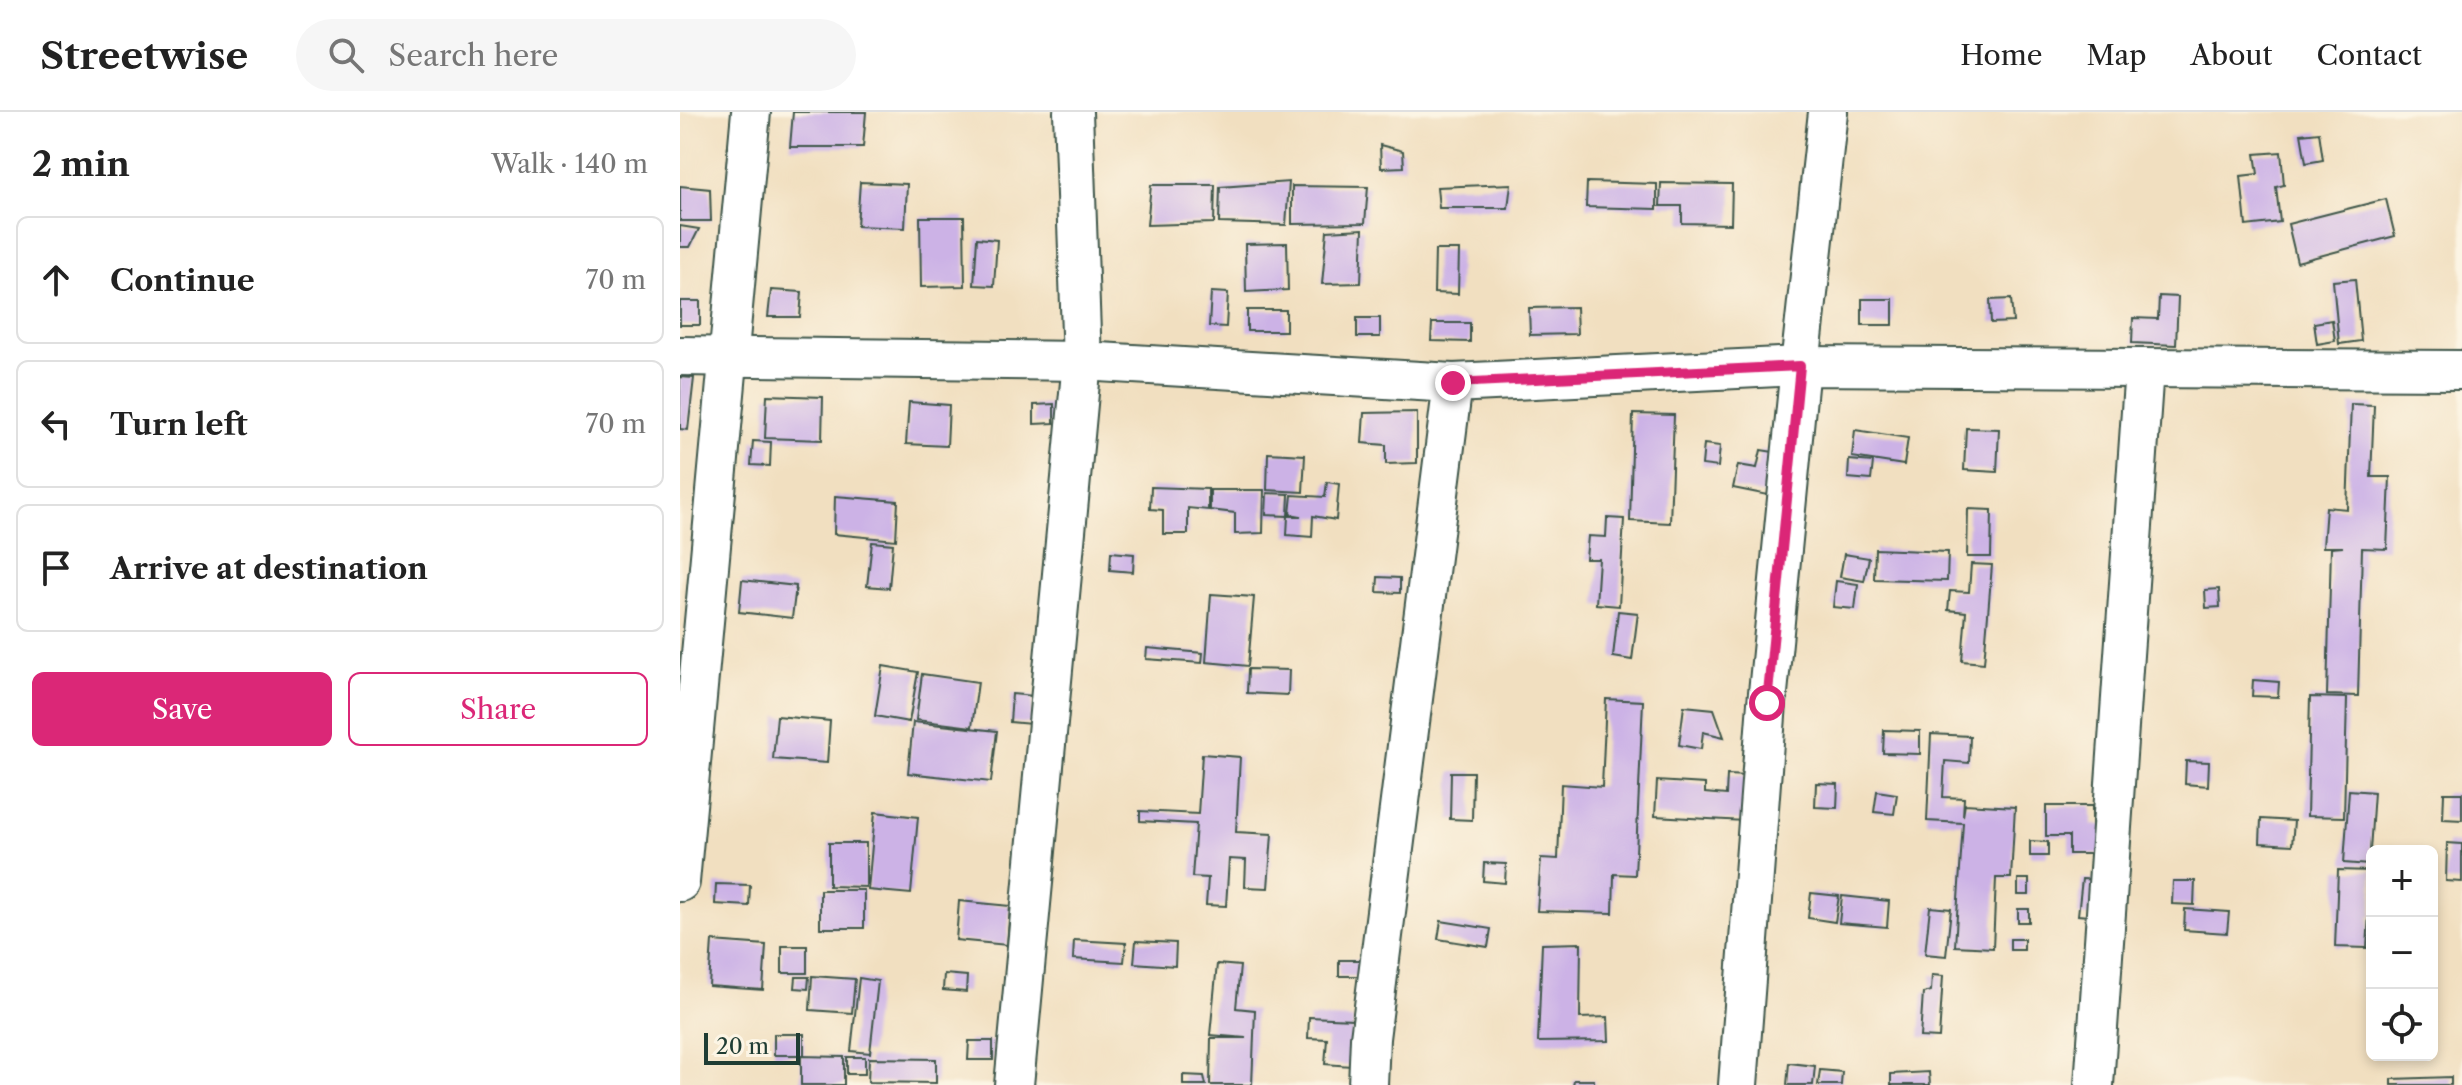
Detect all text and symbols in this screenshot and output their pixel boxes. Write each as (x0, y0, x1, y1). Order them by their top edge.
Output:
search box (296, 19, 856, 91)
text: Streetwise (40, 32, 248, 79)
icon: search (324, 33, 368, 77)
text: Search here (388, 37, 558, 74)
text: Home (1960, 38, 2042, 72)
text: Map (2086, 38, 2146, 72)
text: About (2190, 38, 2272, 72)
text: Contact (2316, 38, 2422, 72)
text: 2 min (32, 143, 130, 185)
text: Walk · 140 m (491, 148, 648, 180)
icon: ahead (34, 258, 78, 302)
text: Continue (110, 262, 255, 299)
text: 70 m (586, 264, 646, 296)
route end (1435, 365, 1471, 401)
icon: left (34, 402, 78, 446)
text: Turn left (110, 406, 247, 443)
text: 70 m (586, 408, 646, 440)
icon: arrive (34, 546, 78, 590)
text: Arrive at destination (110, 550, 428, 587)
button: Save (32, 672, 332, 746)
button: Share (348, 672, 648, 746)
route start (1749, 685, 1785, 721)
map controls (2366, 845, 2438, 1061)
button: + (2366, 845, 2438, 917)
button: − (2366, 917, 2438, 989)
button: locate (2366, 989, 2438, 1061)
scale bar (704, 1029, 800, 1065)
text: 20 m (716, 1033, 769, 1060)

